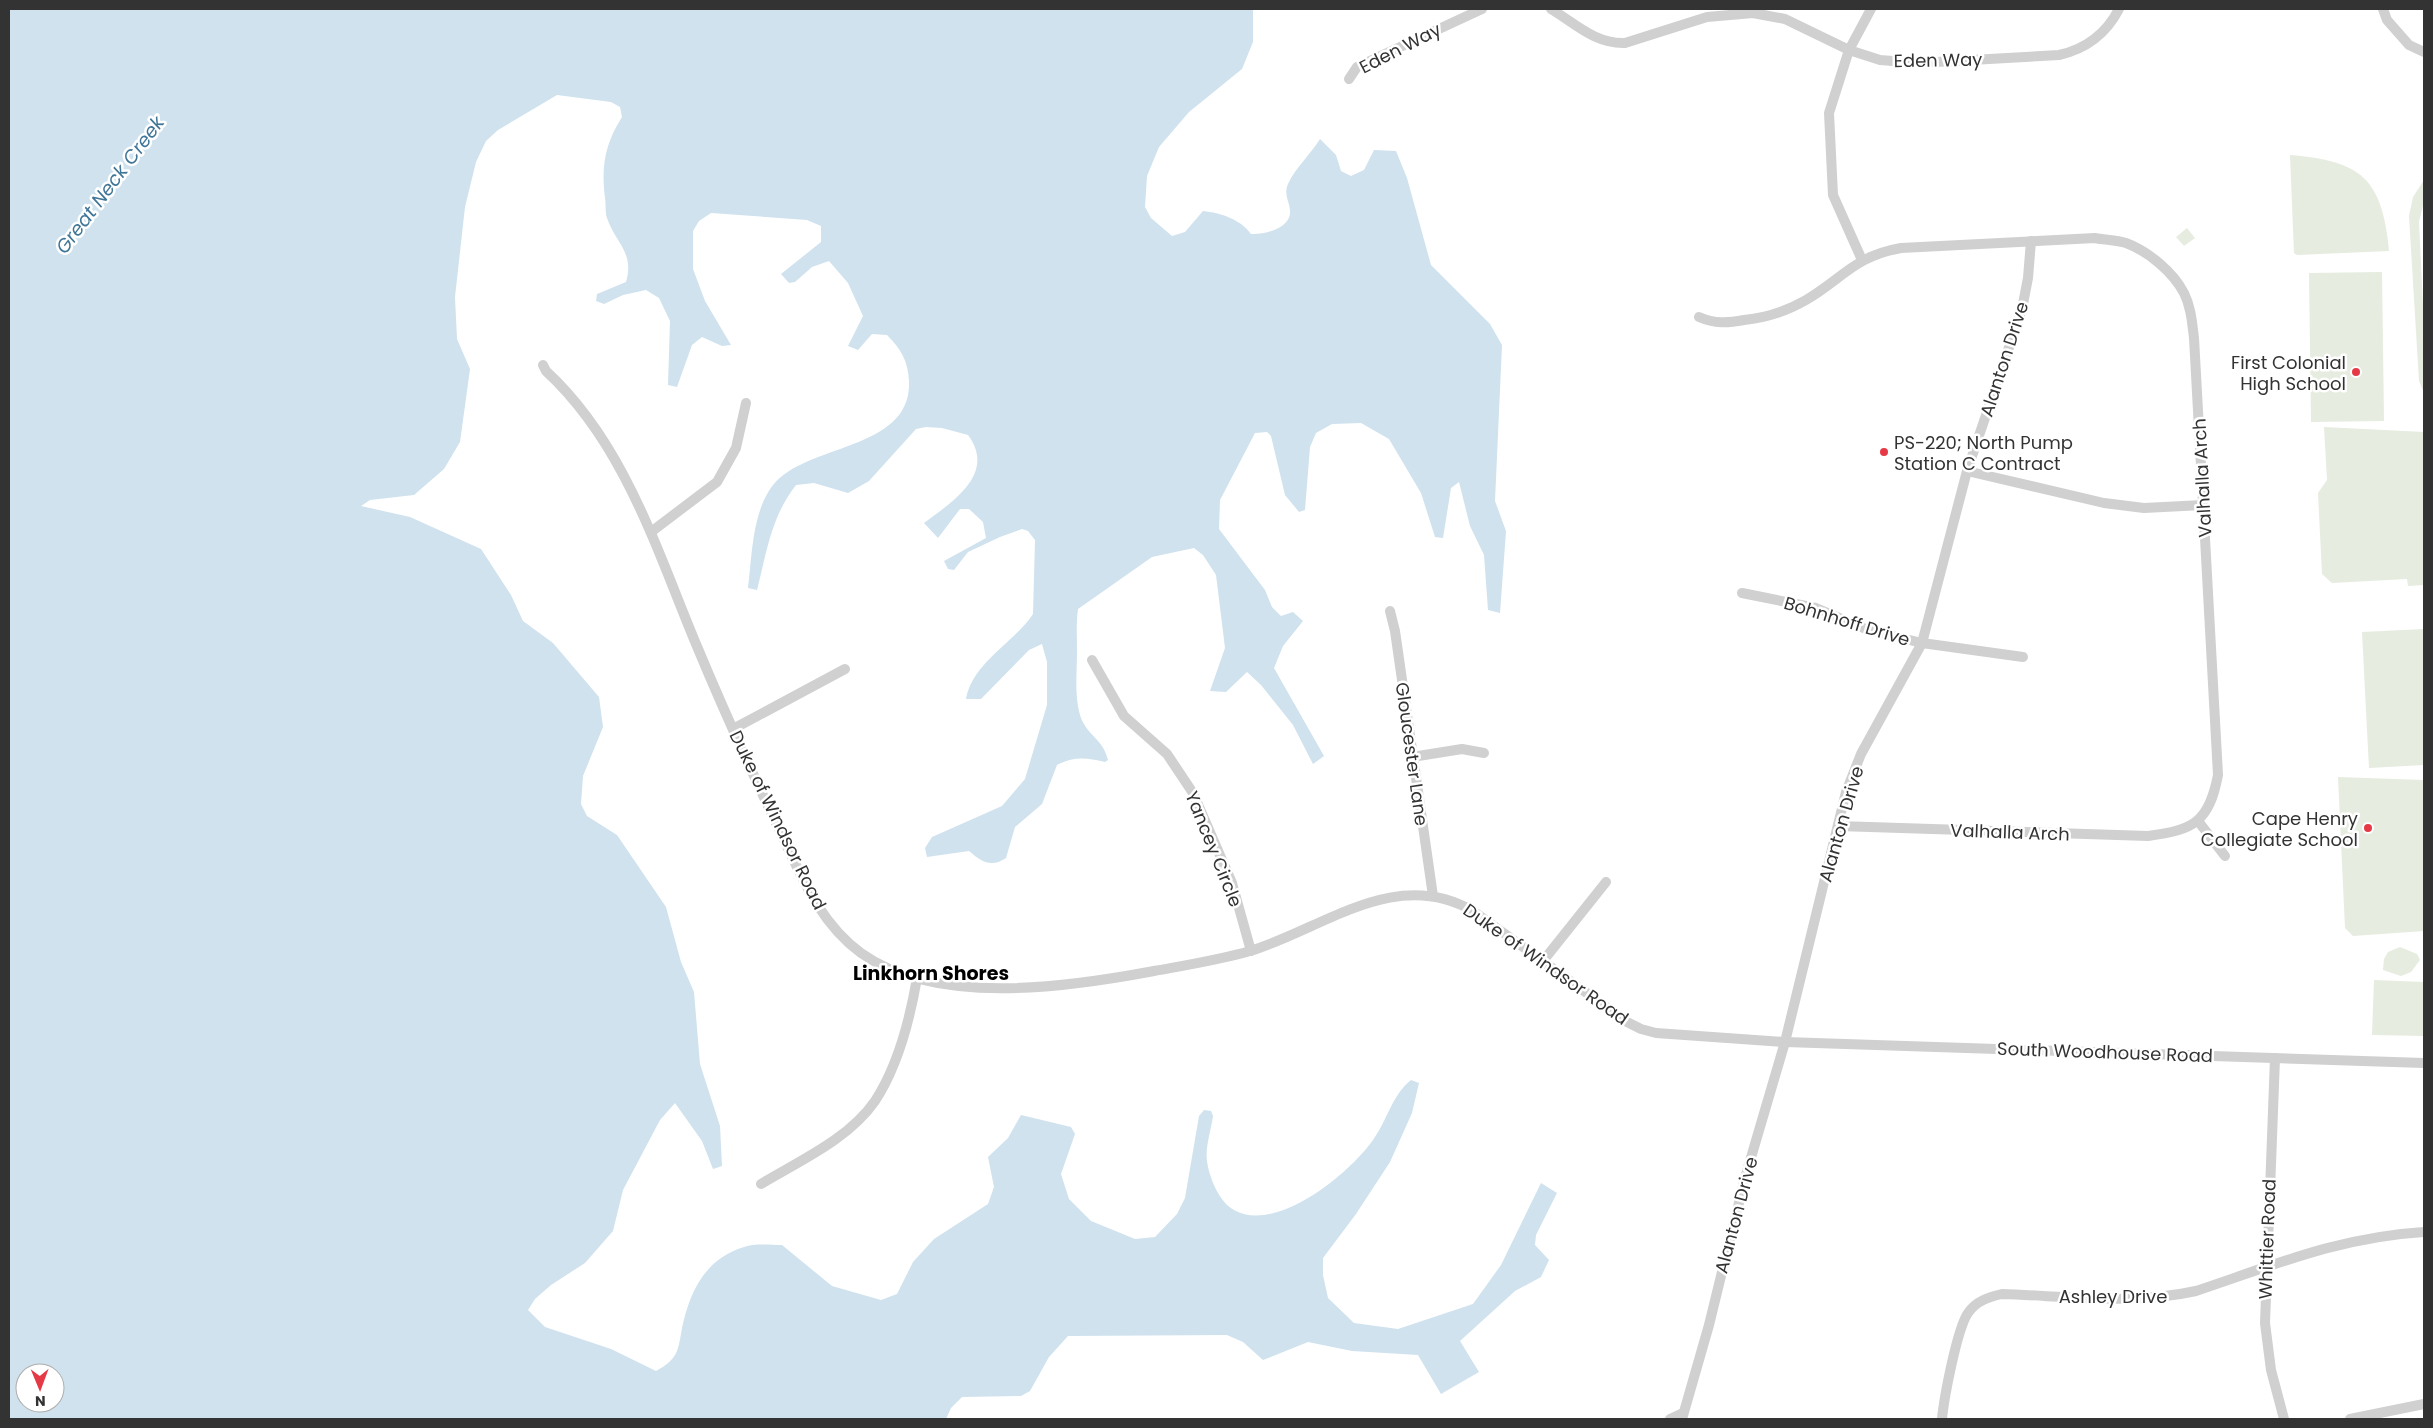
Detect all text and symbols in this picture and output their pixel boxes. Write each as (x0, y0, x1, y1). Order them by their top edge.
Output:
street label: Eden Way (1355, 17, 1445, 79)
street label: Eden Way (1893, 47, 1983, 73)
water label: Great Neck Creek (49, 110, 172, 260)
street label: Alanton Drive (1974, 298, 2034, 420)
place label: First Colonial High School (2231, 350, 2346, 396)
marker: First Colonial High School (2350, 366, 2362, 378)
street label: Valhalla Arch (2186, 418, 2218, 538)
place label: PS-220; North Pump Station C Contract (1894, 430, 2073, 476)
marker: PS-220; North Pump Station C Contract (1878, 446, 1890, 458)
street label: Bohnhoff Drive (1781, 590, 1913, 652)
street label: Gloucester Lane (1390, 681, 1434, 827)
street label: Duke of Windsor Road (724, 726, 832, 914)
street label: Alanton Drive (1812, 763, 1870, 885)
street label: Yancey Circle (1179, 787, 1249, 911)
place label: Cape Henry Collegiate School (2201, 806, 2358, 852)
street label: Valhalla Arch (1950, 817, 2070, 847)
marker: Cape Henry Collegiate School (2362, 822, 2374, 834)
street label: Duke of Windsor Road (1458, 897, 1634, 1031)
district label: Linkhorn Shores (853, 960, 1009, 987)
street label: South Woodhouse Road (1997, 1036, 2213, 1068)
street label: Alanton Drive (1708, 1154, 1764, 1276)
street label: Whittier Road (2252, 1178, 2282, 1300)
street label: Ashley Drive (2059, 1284, 2167, 1309)
north arrow (15, 1363, 65, 1413)
text: N (35, 1391, 46, 1411)

